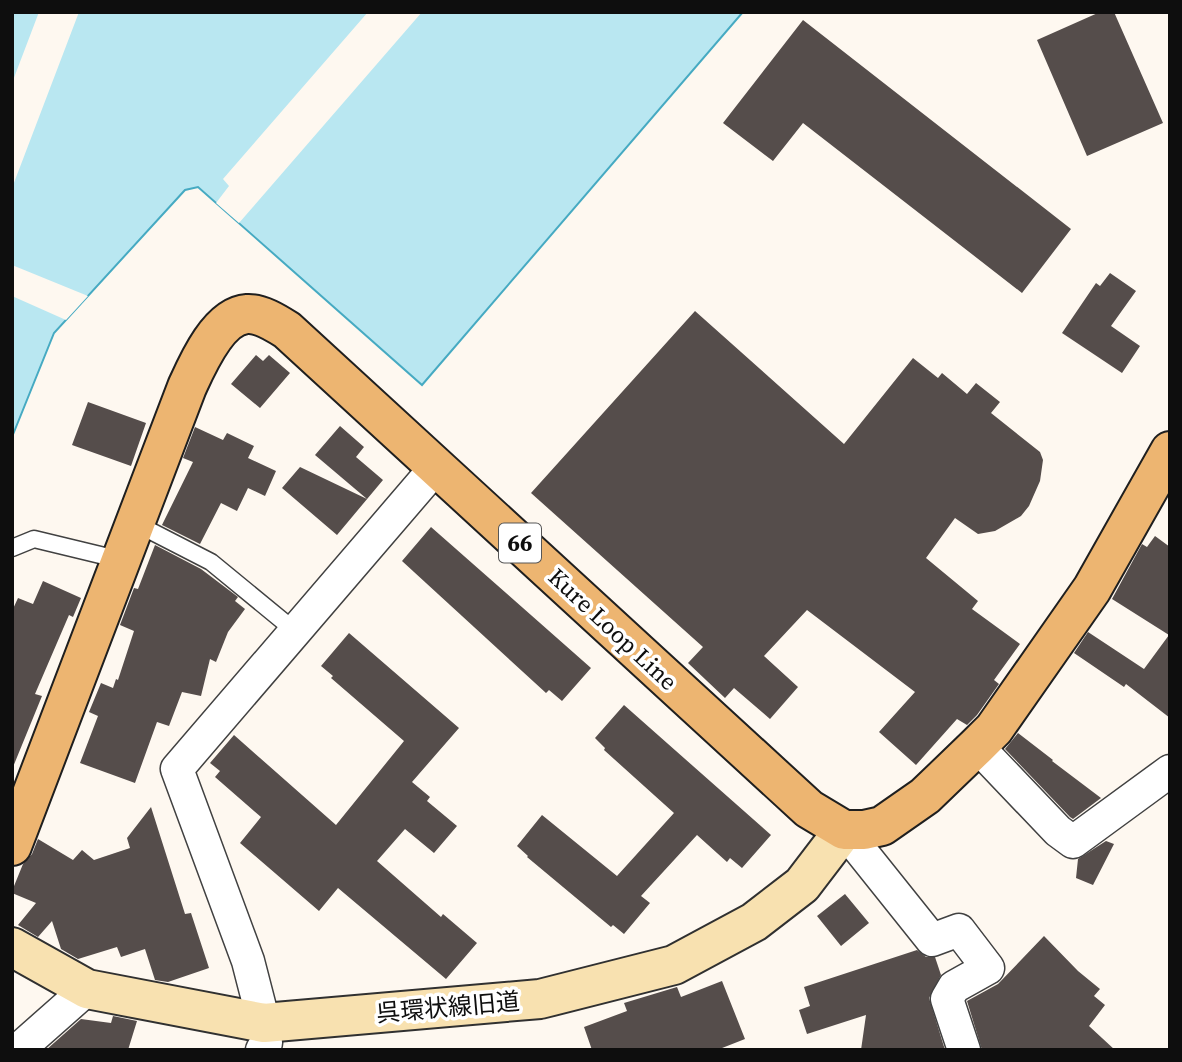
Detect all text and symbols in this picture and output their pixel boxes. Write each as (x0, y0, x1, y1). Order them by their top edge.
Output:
road number: 66 (499, 524, 541, 562)
street label: Kure Loop Line (541, 561, 685, 697)
street label: 呉環状線旧道 (375, 984, 521, 1030)

